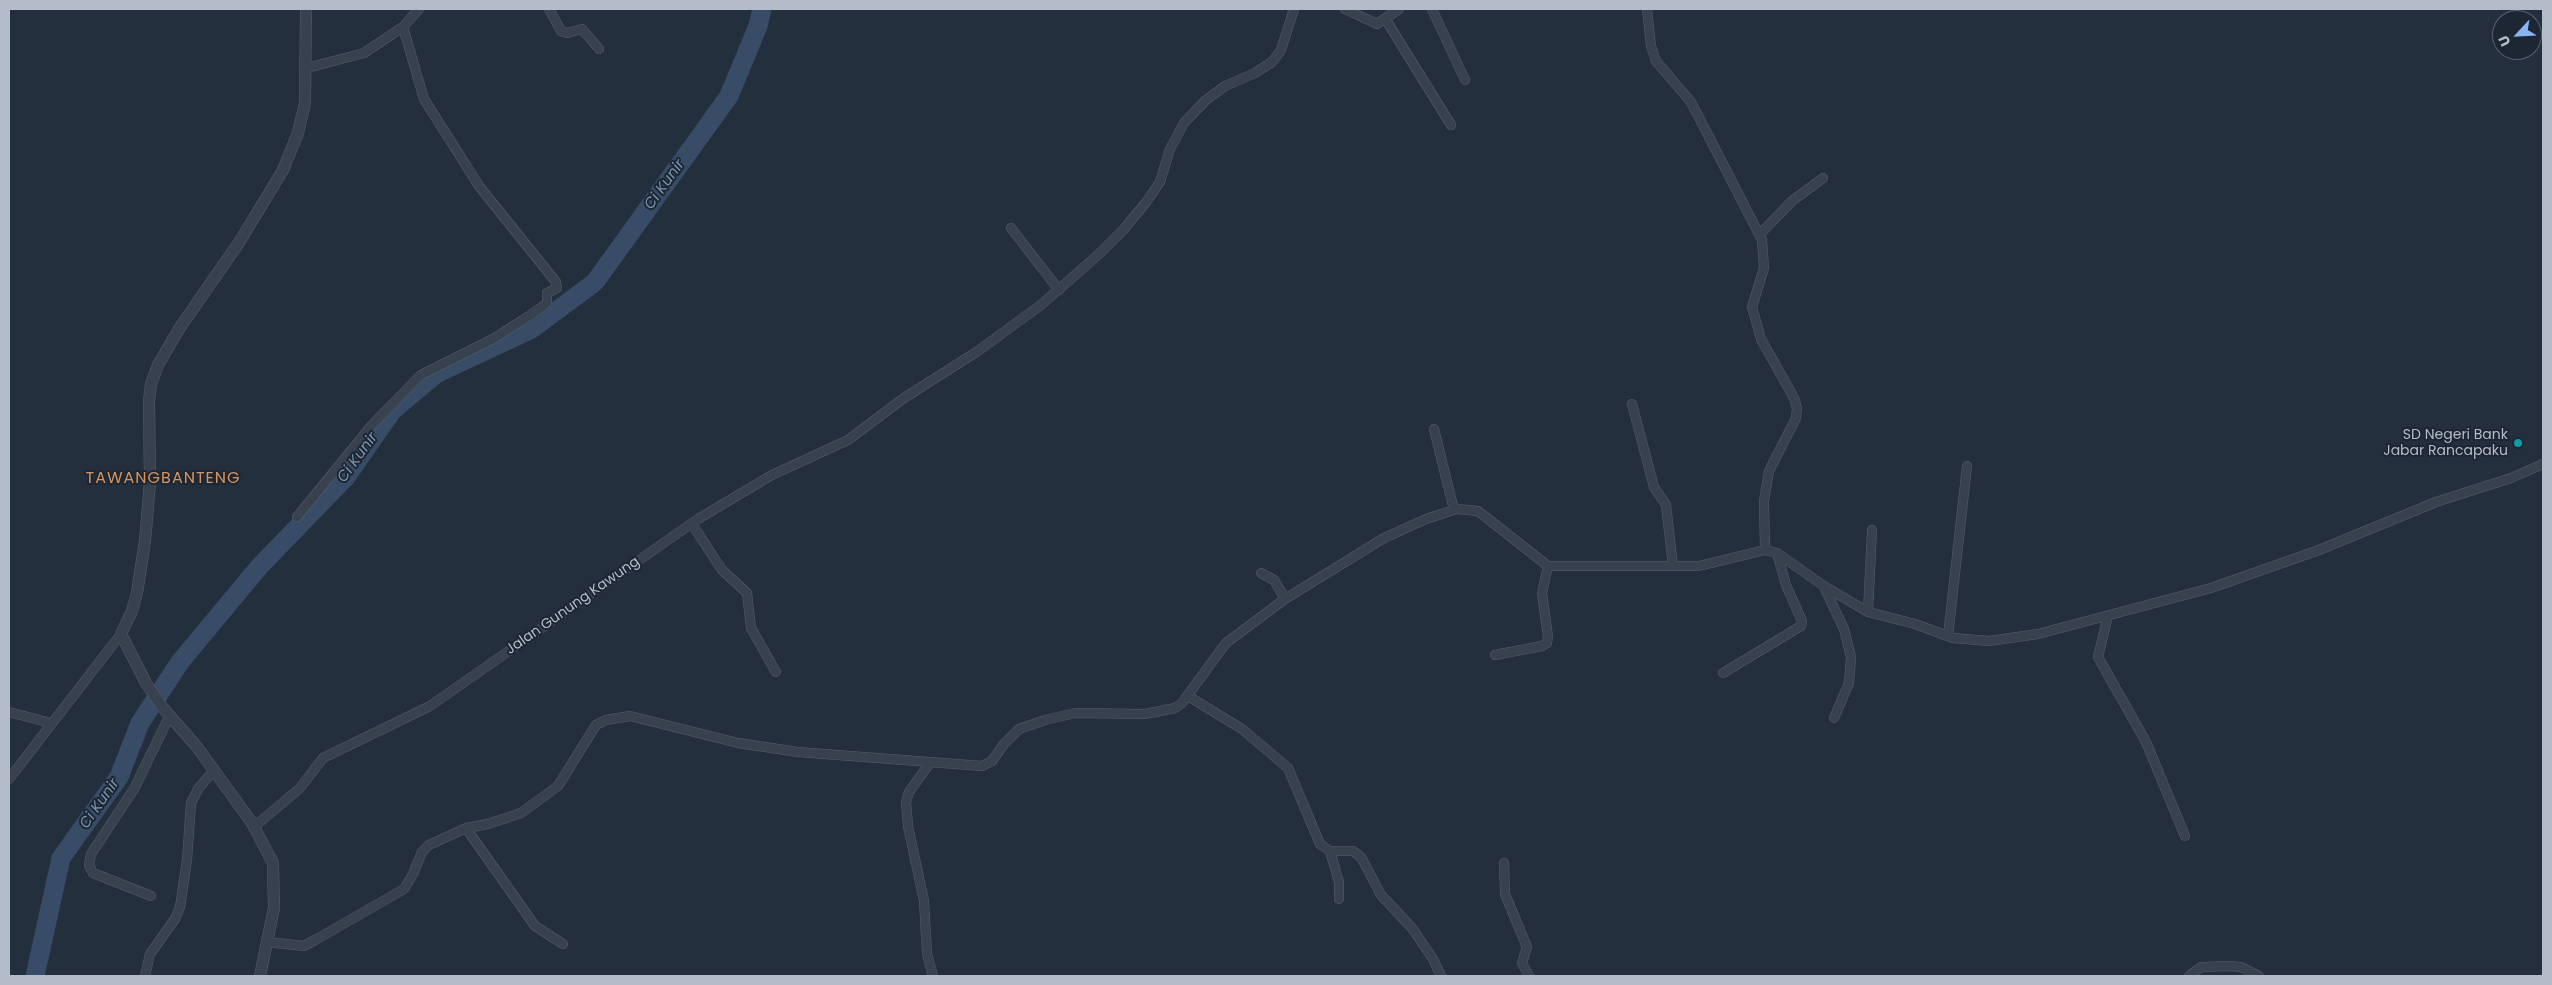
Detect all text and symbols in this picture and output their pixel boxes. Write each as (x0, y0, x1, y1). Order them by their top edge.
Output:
north arrow (2492, 10, 2542, 60)
text: U (2493, 32, 2515, 50)
water label: Ci Kunir (641, 157, 689, 213)
place label: SD Negeri Bank Jabar Rancapaku (2383, 427, 2508, 460)
water label: Ci Kunir (334, 430, 382, 486)
marker: SD Negeri Bank Jabar Rancapaku (2512, 437, 2524, 449)
district label: TAWANGBANTENG (84, 469, 242, 489)
street label: Jalan Gunung Kawung (503, 553, 643, 659)
water label: Ci Kunir (76, 775, 124, 833)

